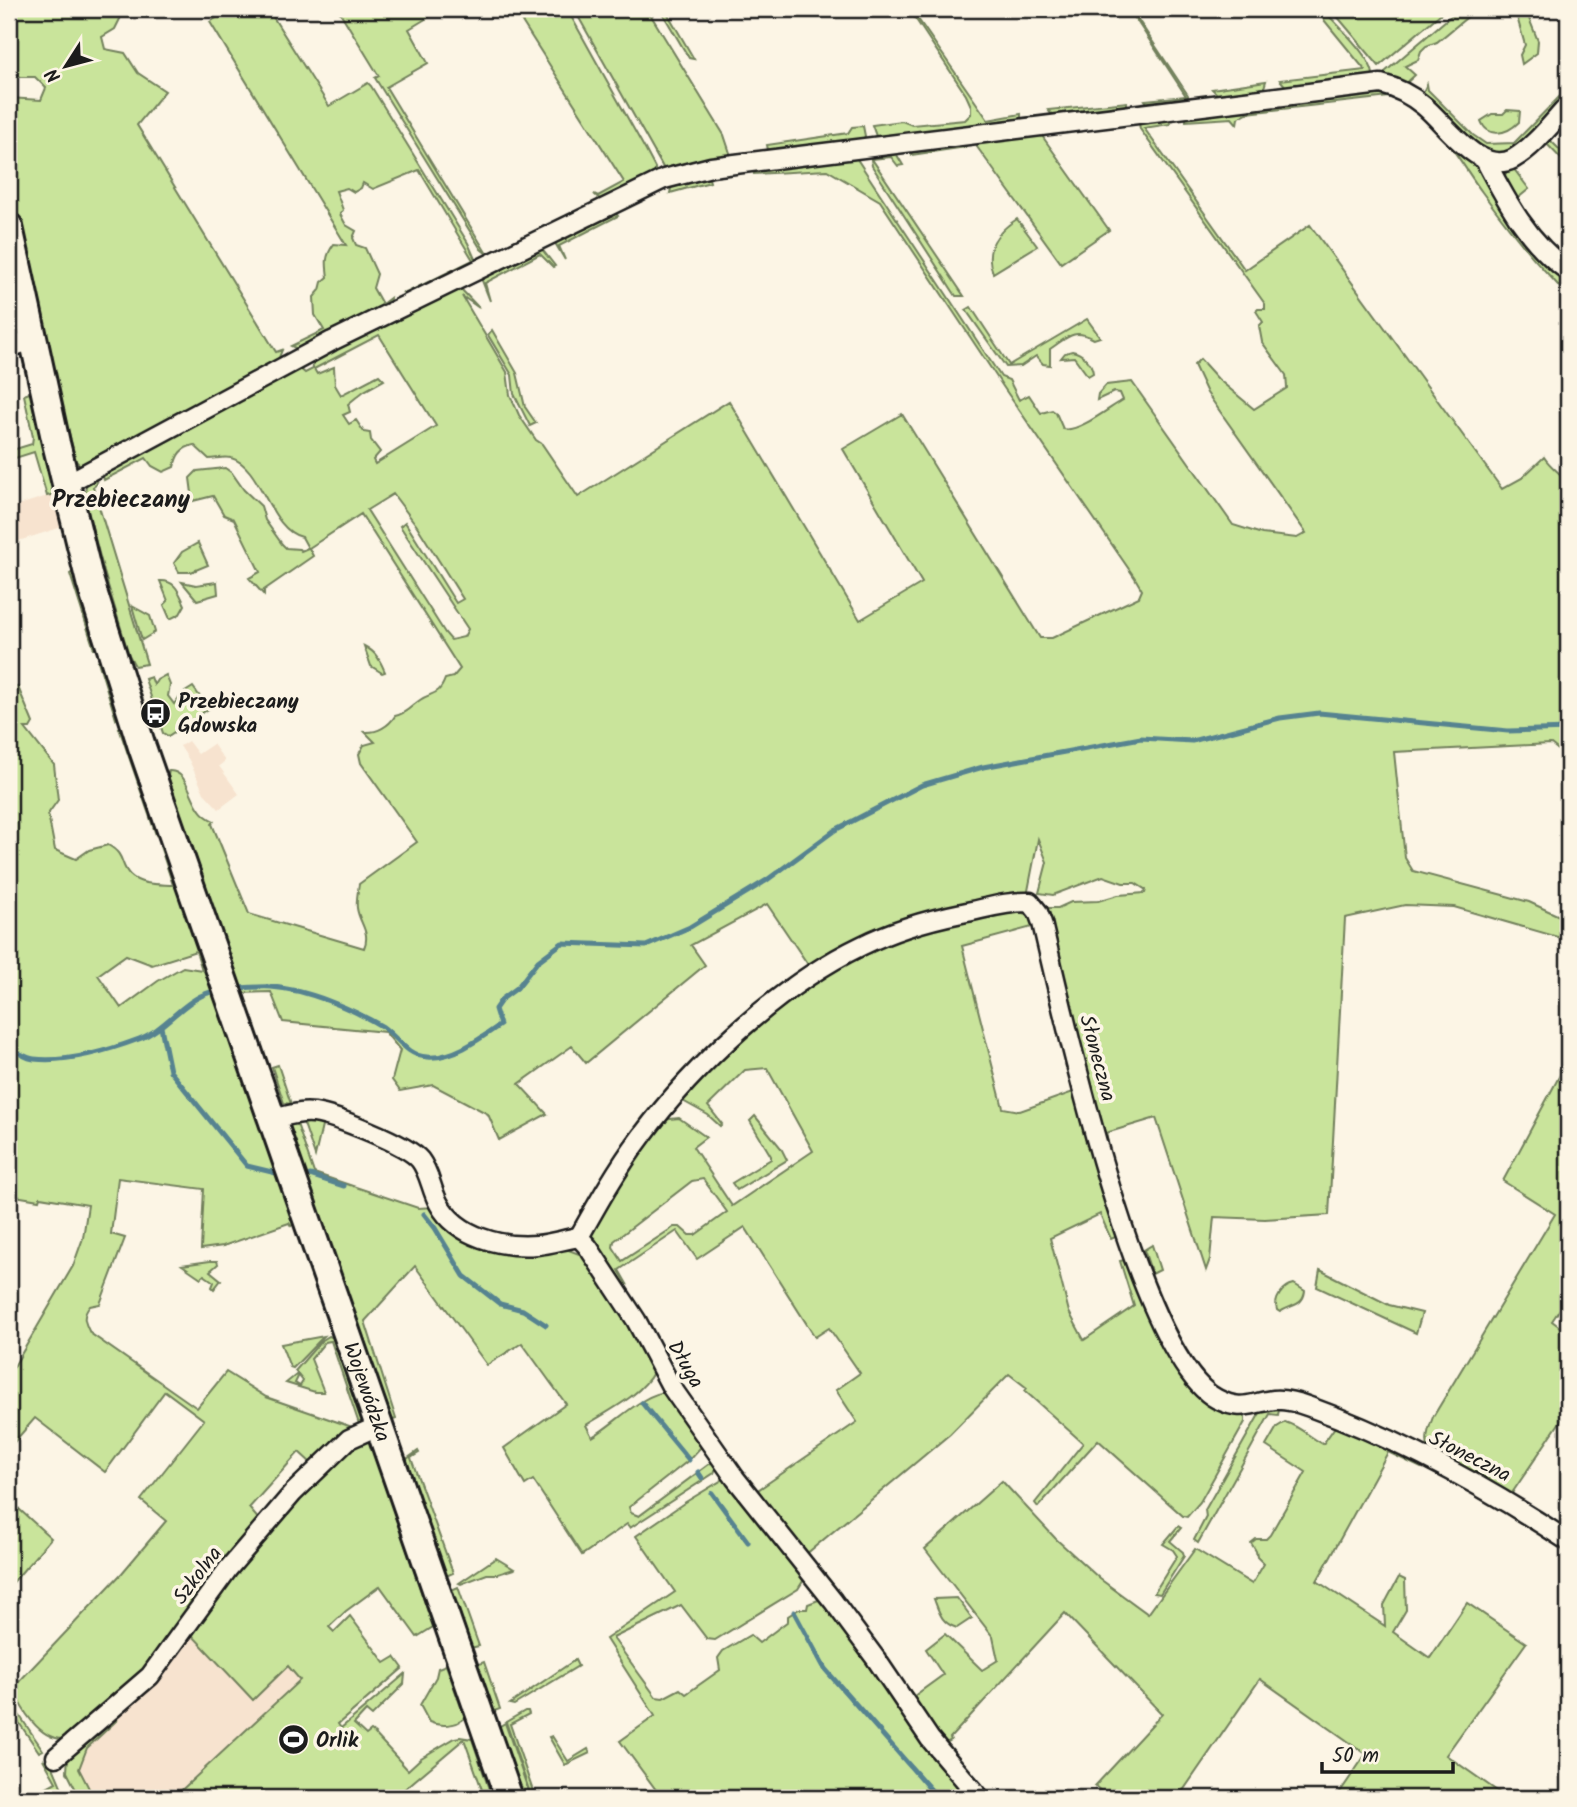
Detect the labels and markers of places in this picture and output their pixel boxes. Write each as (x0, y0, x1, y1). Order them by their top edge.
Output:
place label: Przebieczany Gdowska (178, 686, 299, 743)
bus stop icon: Przebieczany Gdowska (138, 696, 172, 730)
sports icon: Orlik (276, 1723, 310, 1757)
place label: Orlik (316, 1725, 359, 1758)

